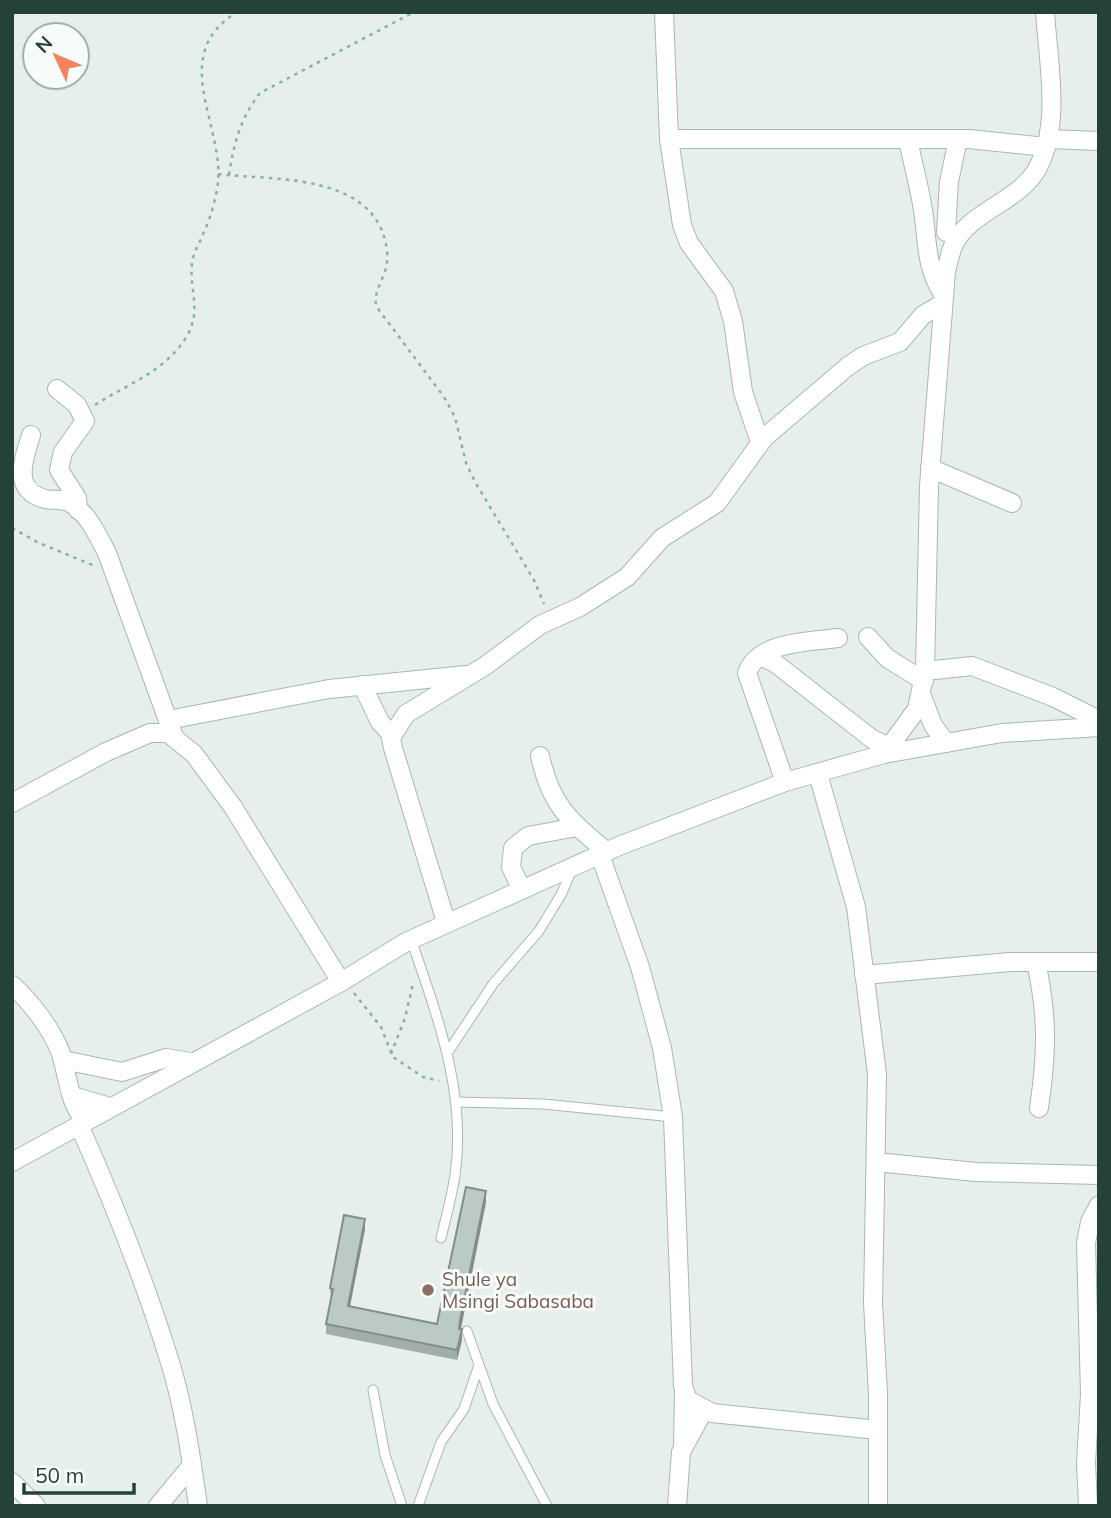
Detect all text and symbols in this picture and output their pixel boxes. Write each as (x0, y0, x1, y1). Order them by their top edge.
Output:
north arrow (21, 21, 91, 91)
text: N (30, 31, 57, 58)
place label: Shule ya Msingi Sabasaba (442, 1267, 594, 1313)
marker: Shule ya Msingi Sabasaba (420, 1282, 436, 1298)
scale bar (24, 1452, 135, 1496)
text: 50 m (35, 1462, 84, 1488)

